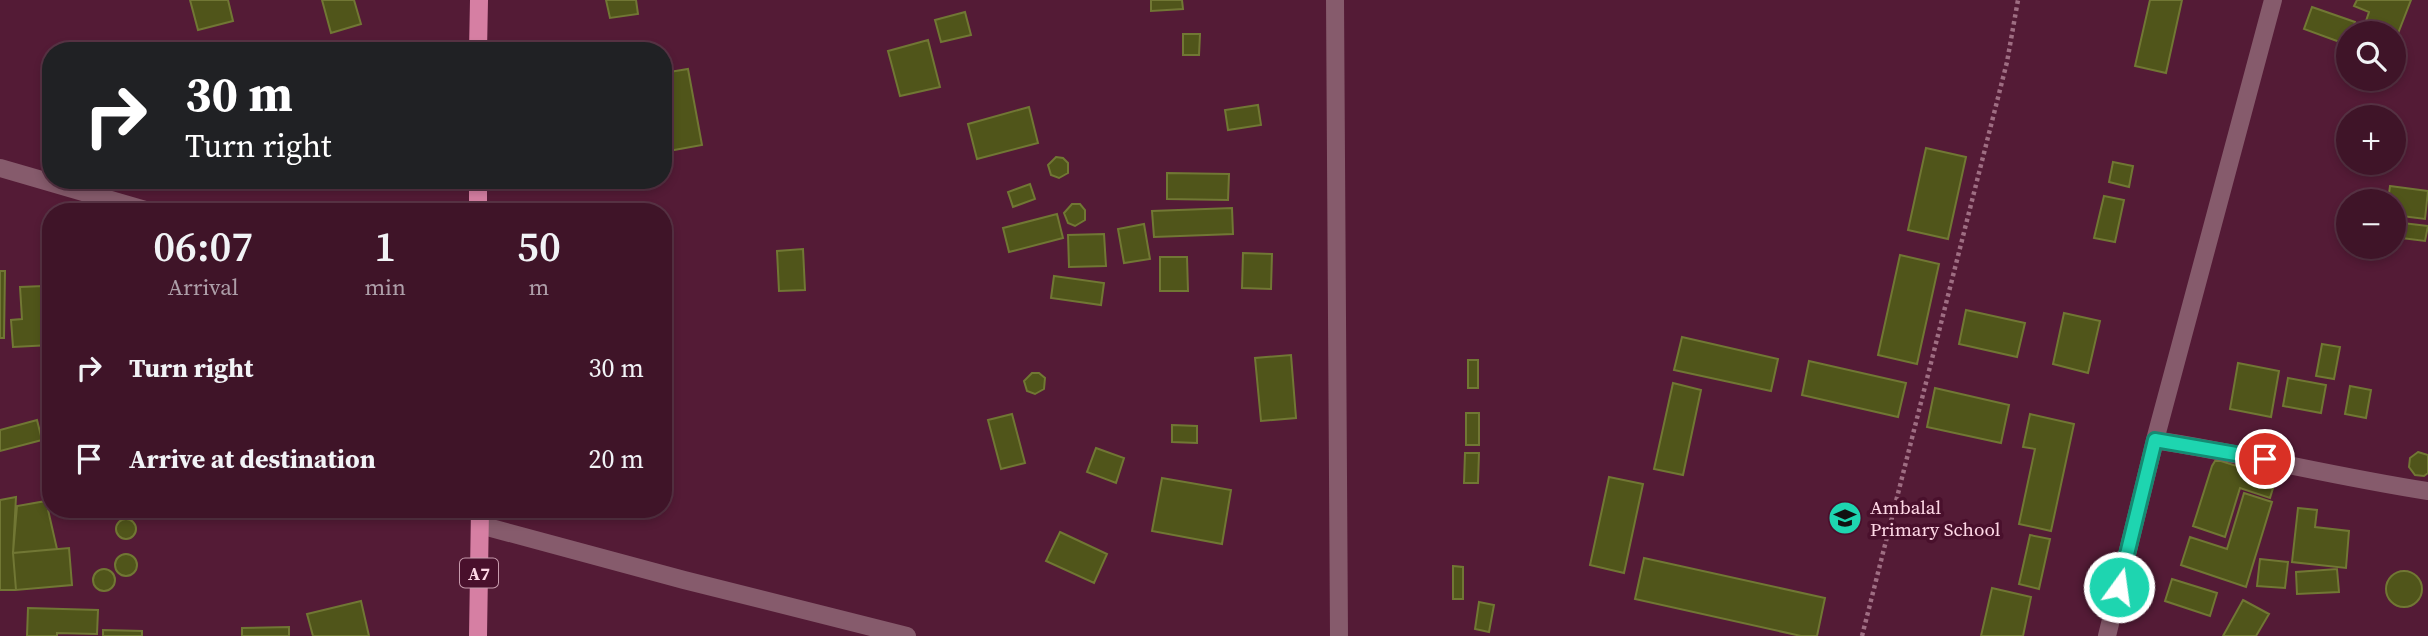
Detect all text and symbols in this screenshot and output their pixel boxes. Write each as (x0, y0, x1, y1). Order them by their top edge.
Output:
map controls (2336, 21, 2406, 259)
button: search (2336, 21, 2406, 91)
text: 30 m (185, 60, 293, 127)
icon: right (70, 70, 161, 161)
button: + (2336, 105, 2406, 175)
text: Turn right (185, 124, 331, 168)
button: − (2336, 189, 2406, 259)
text: 06:07 (153, 217, 253, 275)
text: 1 (374, 217, 396, 275)
text: 50 (517, 217, 561, 275)
text: Arrival (168, 271, 239, 303)
text: min (364, 271, 406, 303)
text: m (529, 271, 549, 303)
icon: right (70, 349, 108, 387)
text: Turn right (129, 350, 253, 386)
text: 30 m (589, 350, 644, 386)
pin (2235, 429, 2295, 489)
icon: arrive (70, 440, 108, 478)
icon: arrive (2246, 440, 2284, 478)
text: Arrive at destination (129, 441, 376, 477)
text: 20 m (589, 441, 644, 477)
place label: Ambalal Primary School (1870, 494, 2001, 542)
school or university icon: Ambalal Primary School (1826, 499, 1864, 537)
position arrow (2082, 550, 2156, 624)
road number: A7 (460, 558, 498, 588)

